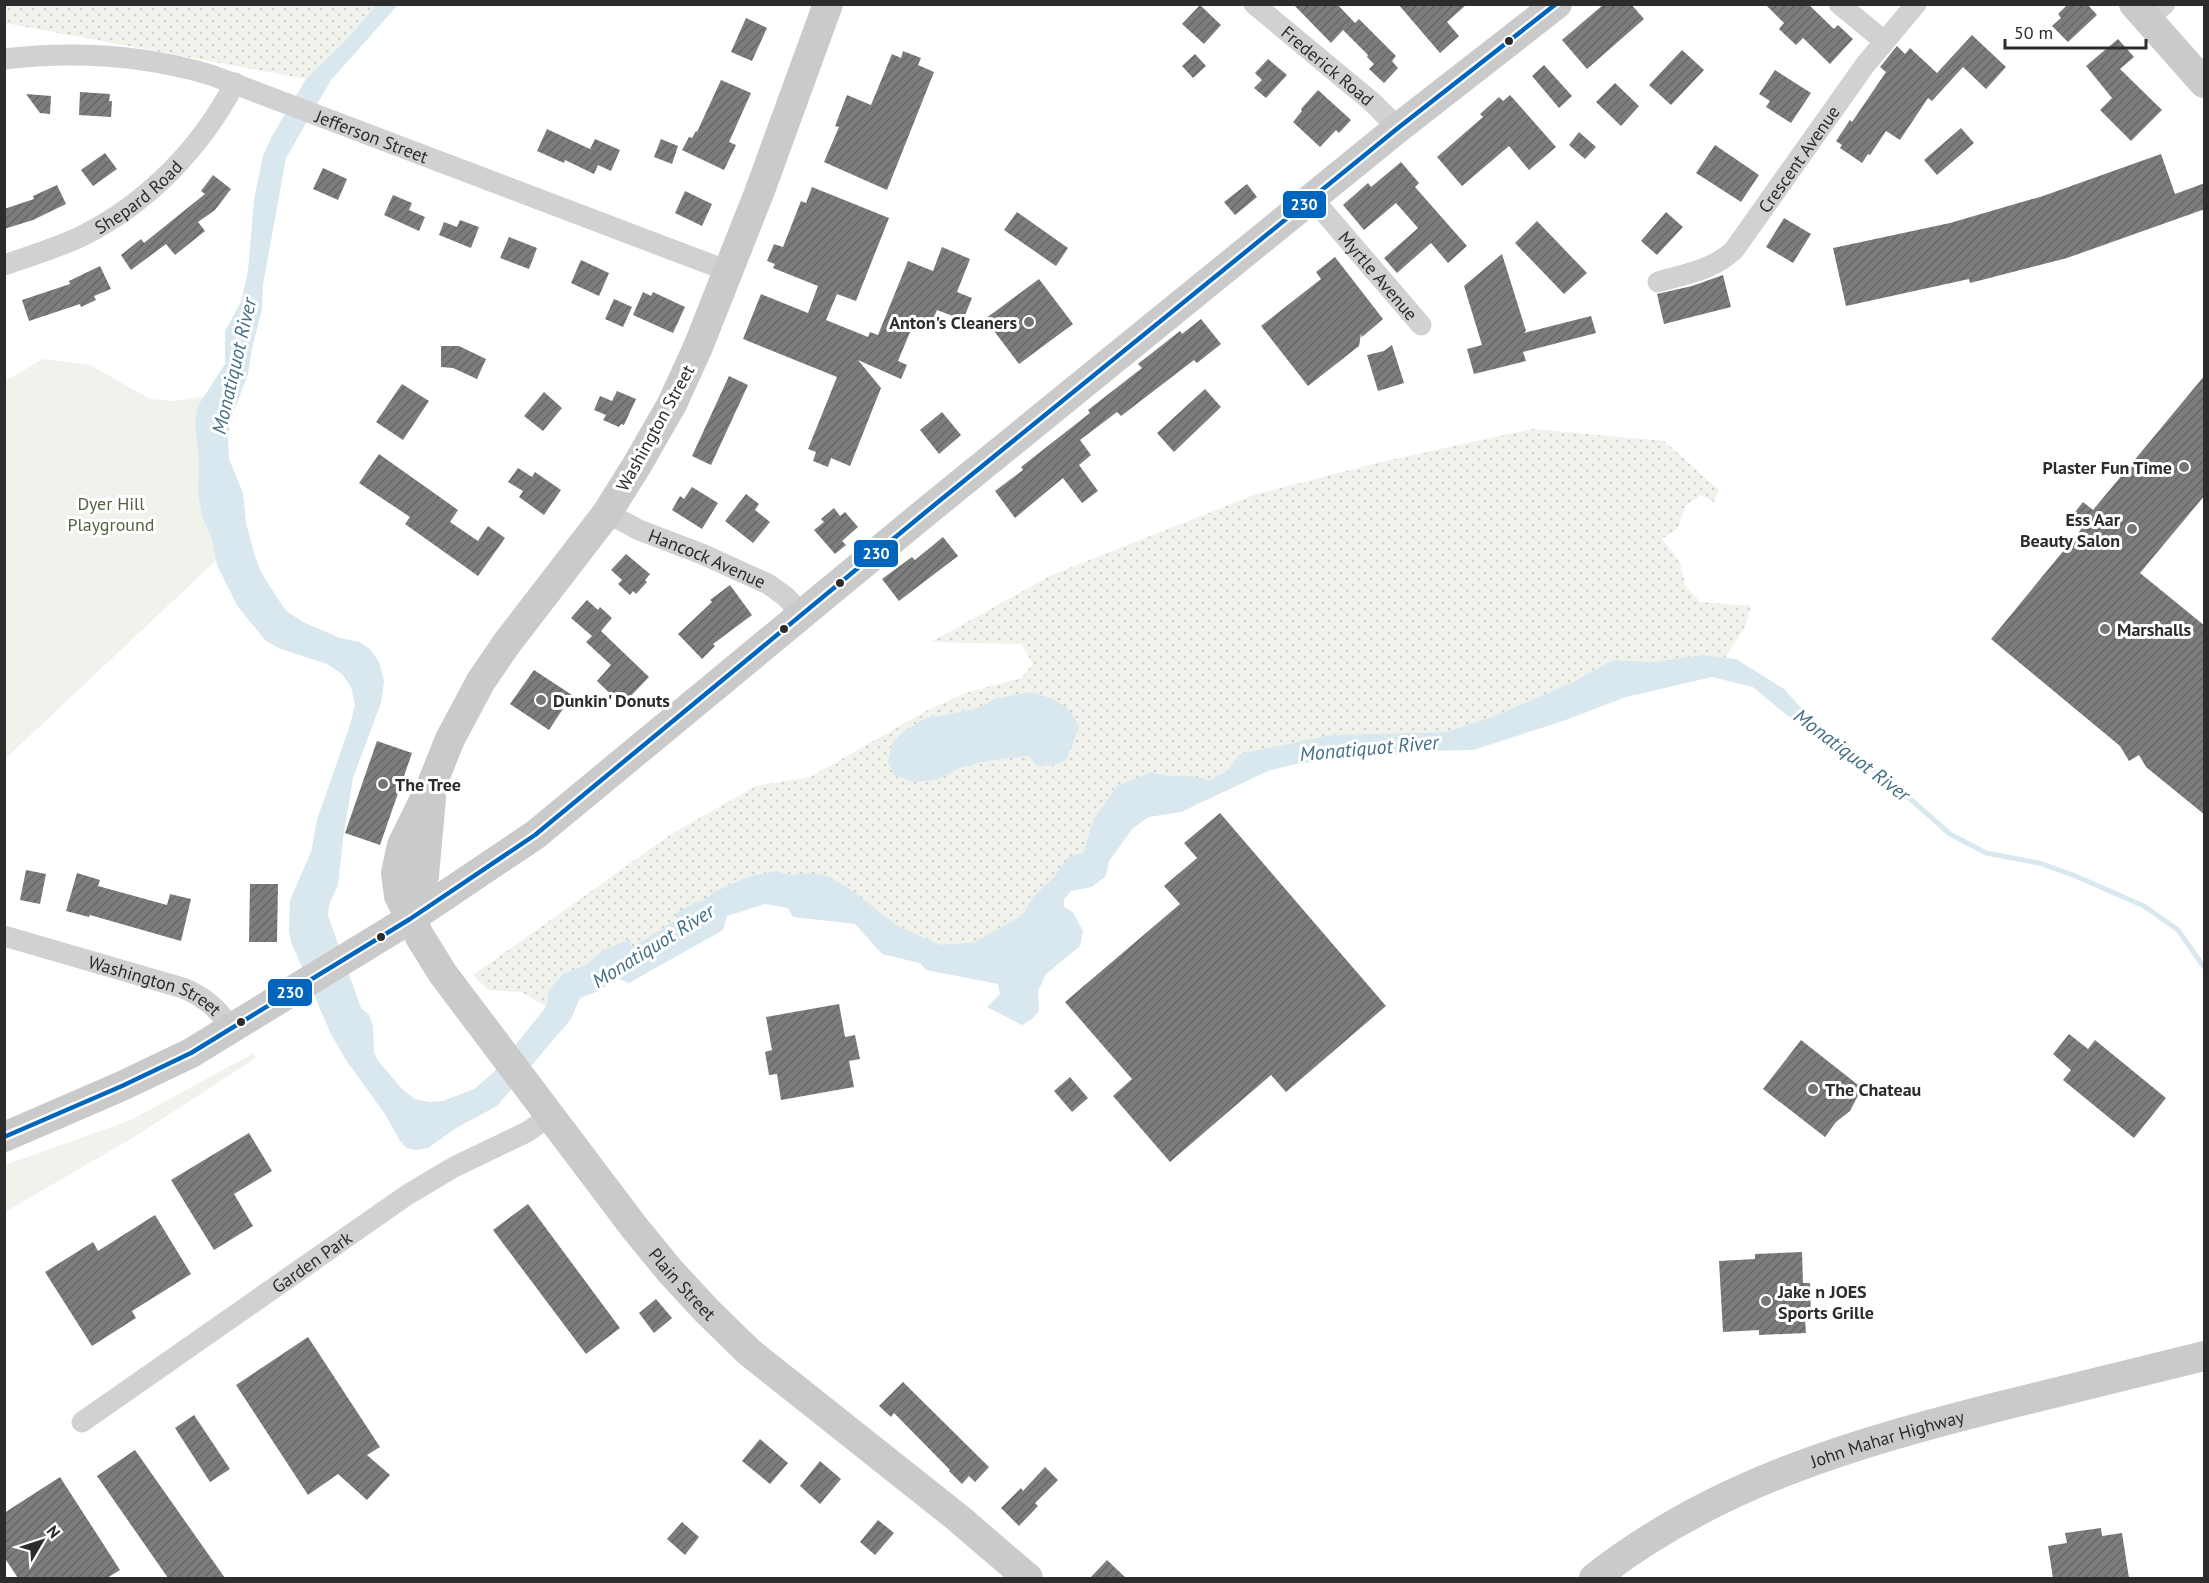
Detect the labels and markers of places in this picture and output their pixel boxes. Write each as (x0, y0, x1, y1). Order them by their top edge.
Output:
unlabelled marker (1503, 35, 1515, 47)
place label: Anton's Cleaners (889, 311, 1017, 334)
marker: Anton's Cleaners (1022, 315, 1036, 329)
place label: Plaster Fun Time (2042, 456, 2172, 479)
marker: Plaster Fun Time (2177, 460, 2191, 474)
place label: Ess Aar Beauty Salon (2020, 508, 2121, 552)
marker: Ess Aar Beauty Salon (2125, 522, 2139, 536)
unlabelled marker (834, 577, 846, 589)
place label: Marshalls (2117, 618, 2192, 641)
marker: Marshalls (2098, 622, 2112, 636)
unlabelled marker (778, 623, 790, 635)
place label: Dunkin' Donuts (553, 689, 670, 712)
marker: Dunkin' Donuts (534, 693, 548, 707)
place label: The Tree (395, 773, 461, 796)
marker: The Tree (376, 777, 390, 791)
unlabelled marker (375, 931, 387, 943)
unlabelled marker (235, 1016, 247, 1028)
place label: The Chateau (1825, 1078, 1921, 1101)
marker: The Chateau (1806, 1082, 1820, 1096)
place label: Jake n JOES Sports Grille (1777, 1280, 1874, 1324)
marker: Jake n JOES Sports Grille (1759, 1294, 1773, 1308)

